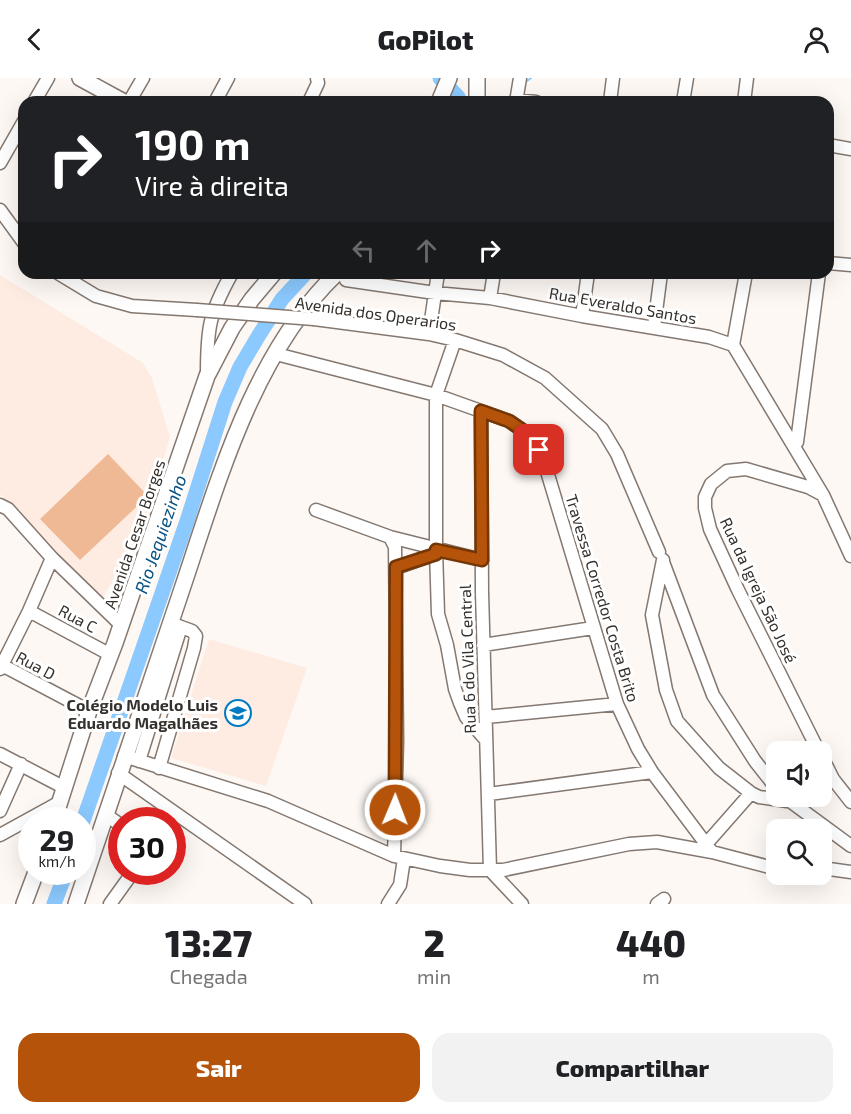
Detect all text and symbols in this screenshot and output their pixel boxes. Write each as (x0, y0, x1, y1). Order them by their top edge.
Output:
icon: back (18, 23, 51, 56)
text: GoPilot (378, 23, 473, 55)
icon: person (800, 23, 833, 56)
text: 190 m (135, 118, 251, 168)
icon: right (36, 120, 114, 198)
text: Vire à direita (135, 169, 289, 201)
icon: left (347, 234, 380, 267)
icon: ahead (410, 234, 443, 267)
icon: right (473, 234, 506, 267)
street label: Rua Everaldo Santos (548, 283, 698, 327)
street label: Avenida dos Operarios (294, 292, 458, 334)
pin (513, 424, 564, 475)
icon: arrive (522, 433, 555, 466)
street label: Avenida Cesar Borges (100, 457, 168, 611)
water label: Rio Jequiezinho (129, 472, 191, 596)
street label: Travessa Corredor Costa Brito (562, 492, 644, 704)
street label: Rua da Igreja São José (716, 514, 801, 666)
street label: Rua 6 do Vila Central (455, 584, 479, 734)
street label: Rua C (56, 600, 100, 636)
street label: Rua D (13, 647, 59, 683)
place label: Colégio Modelo Luis Eduardo Magalhães (66, 695, 218, 732)
school or university icon: Colégio Modelo Luis Eduardo Magalhães (223, 698, 253, 728)
map controls (766, 741, 832, 885)
button: sound (766, 741, 832, 807)
position arrow (363, 778, 427, 842)
speed limit sign: 30 (108, 807, 186, 885)
button: search (766, 819, 832, 885)
text: 29 (39, 821, 75, 857)
text: km/h (38, 852, 76, 870)
text: 13:27 (165, 921, 252, 964)
text: 2 (423, 921, 445, 964)
text: 440 (616, 921, 686, 964)
text: Chegada (169, 964, 248, 988)
text: min (417, 964, 451, 988)
text: m (642, 964, 660, 988)
button: Sair (18, 1033, 420, 1102)
button: Compartilhar (432, 1033, 833, 1102)

